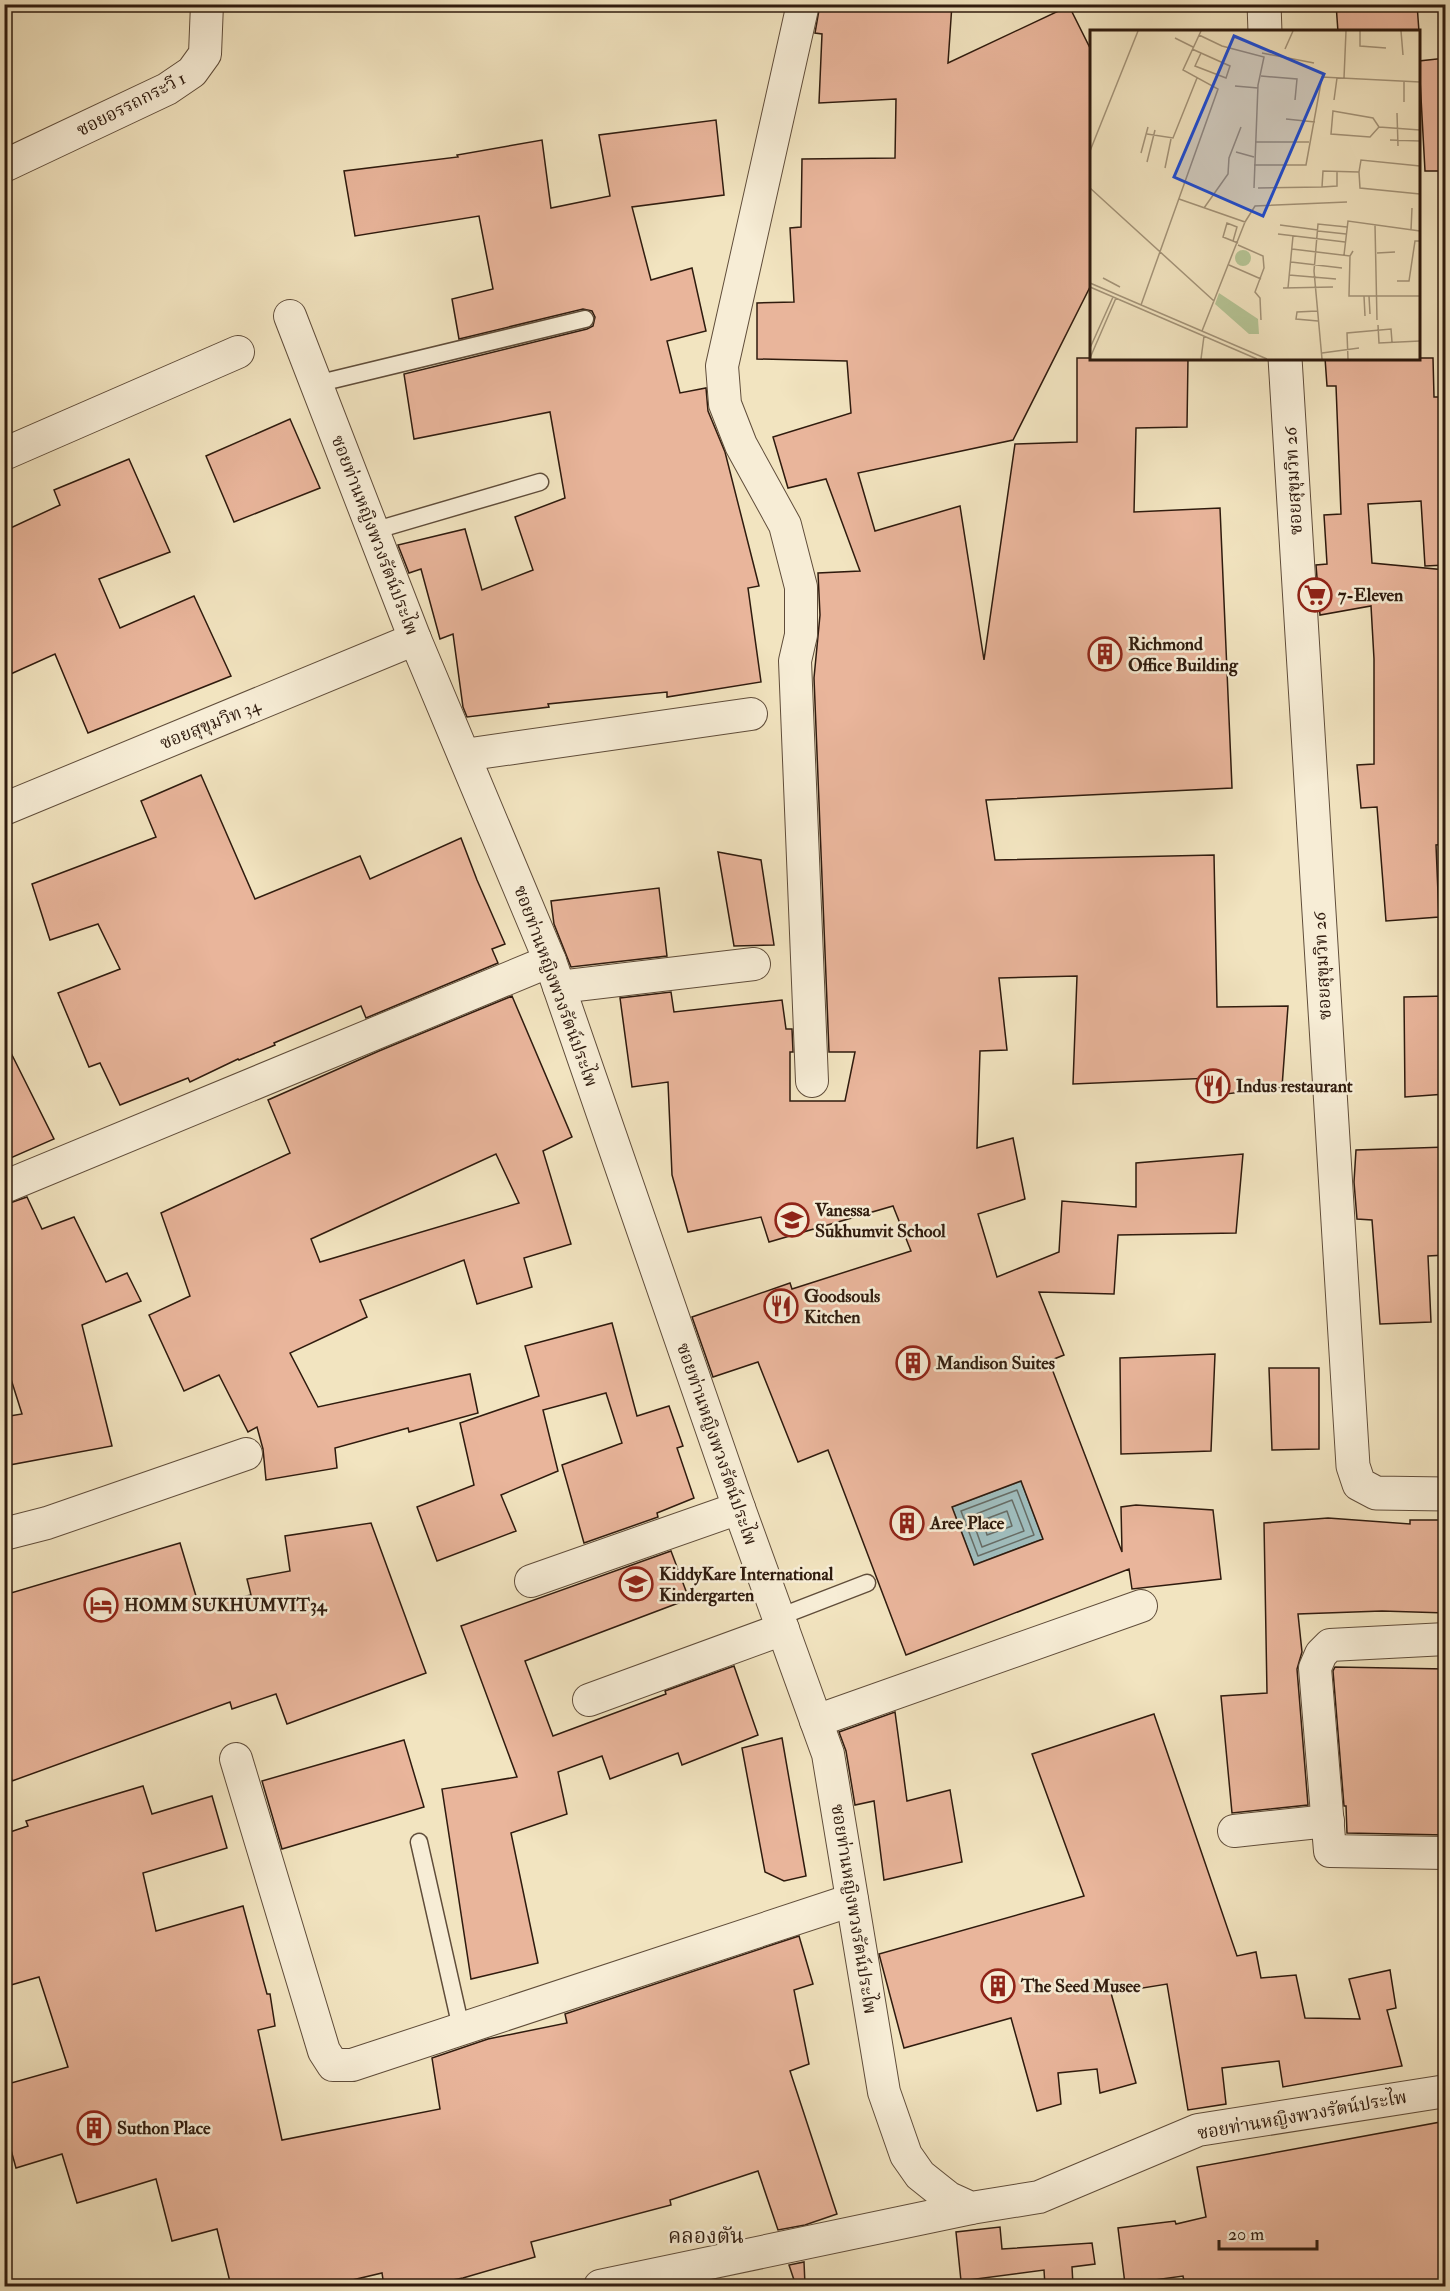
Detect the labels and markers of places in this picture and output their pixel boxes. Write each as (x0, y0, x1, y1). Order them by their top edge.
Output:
supermarket icon: 7-Eleven (1297, 577, 1333, 613)
place label: 7-Eleven (1338, 584, 1404, 607)
place label: Richmond Office Building (1128, 633, 1239, 677)
building icon: Richmond Office Building (1087, 636, 1123, 672)
restaurant icon: Indus restaurant (1195, 1068, 1231, 1104)
place label: Indus restaurant (1236, 1075, 1353, 1098)
place label: Vanessa Sukhumvit School (814, 1199, 946, 1243)
school or university icon: Vanessa Sukhumvit School (774, 1202, 810, 1238)
place label: Goodsouls Kitchen (804, 1285, 880, 1329)
restaurant icon: Goodsouls Kitchen (763, 1288, 799, 1324)
building icon: Mandison Suites (895, 1345, 931, 1381)
place label: Mandison Suites (935, 1352, 1055, 1375)
building icon: Aree Place (889, 1505, 925, 1541)
place label: Aree Place (929, 1512, 1005, 1535)
place label: KiddyKare International Kindergarten (659, 1563, 834, 1607)
school or university icon: KiddyKare International Kindergarten (618, 1566, 654, 1602)
hotel icon: HOMM SUKHUMVIT34 (83, 1587, 119, 1623)
place label: HOMM SUKHUMVIT34 (124, 1594, 328, 1617)
building icon: The Seed Musee (980, 1968, 1016, 2004)
place label: The Seed Musee (1020, 1975, 1141, 1998)
building icon: Suthon Place (76, 2110, 112, 2146)
place label: Suthon Place (117, 2117, 211, 2140)

